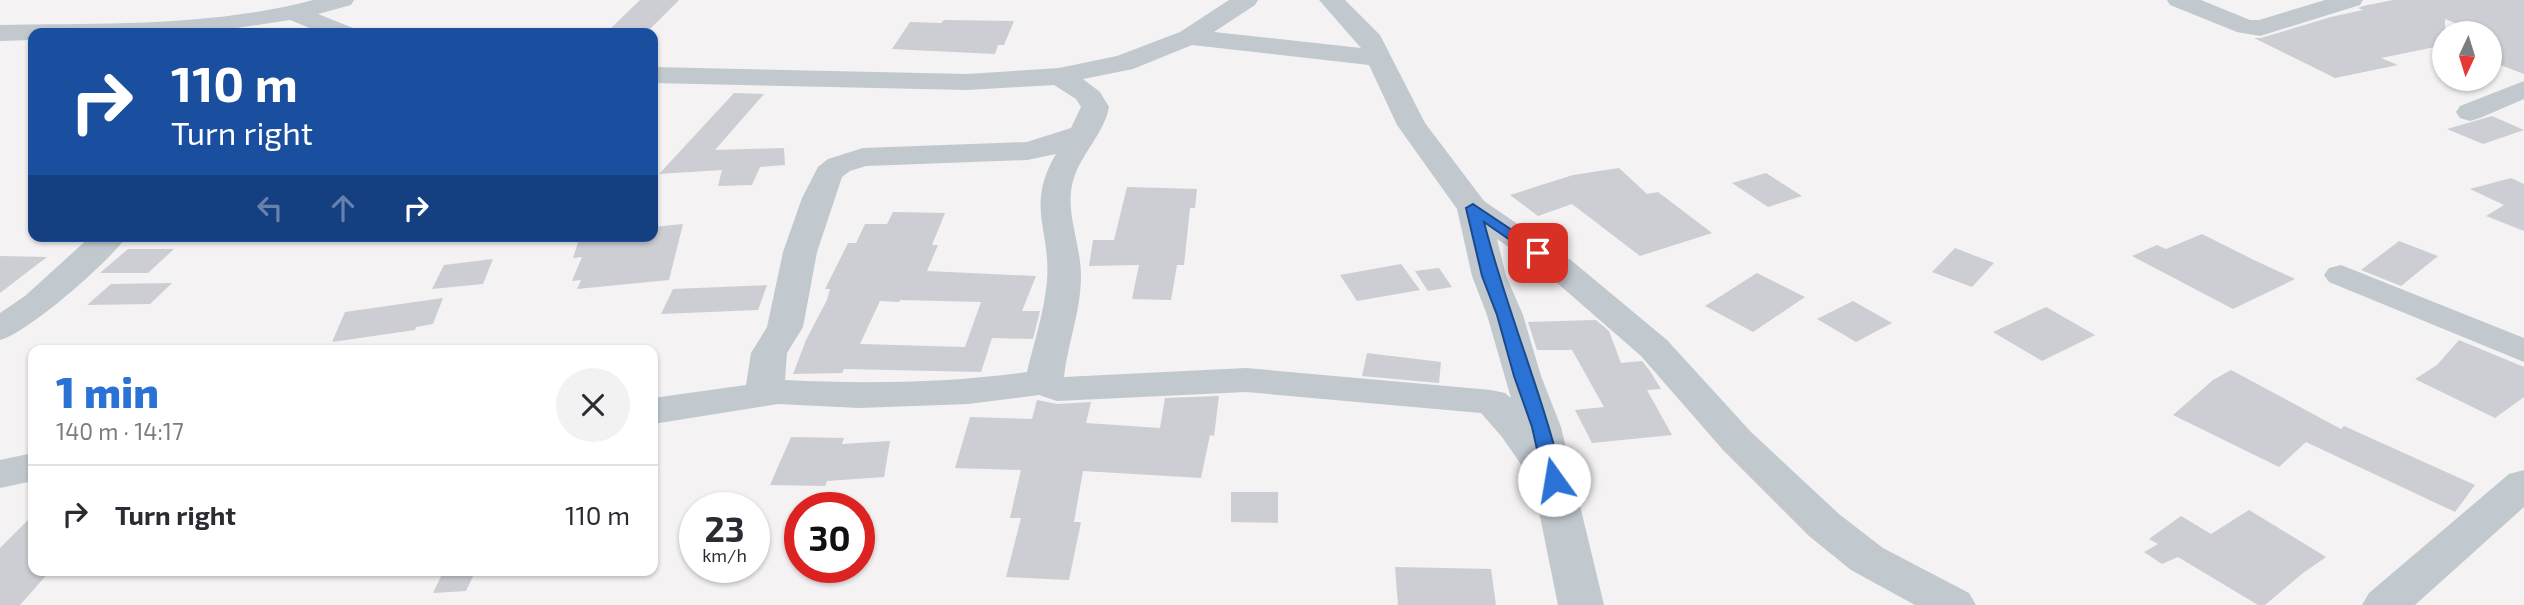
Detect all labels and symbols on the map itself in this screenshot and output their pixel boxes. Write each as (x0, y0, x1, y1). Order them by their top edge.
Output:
north arrow (2432, 21, 2502, 91)
pin (1508, 223, 1568, 283)
position arrow (1517, 443, 1591, 517)
speed limit sign: 30 (784, 492, 875, 583)

